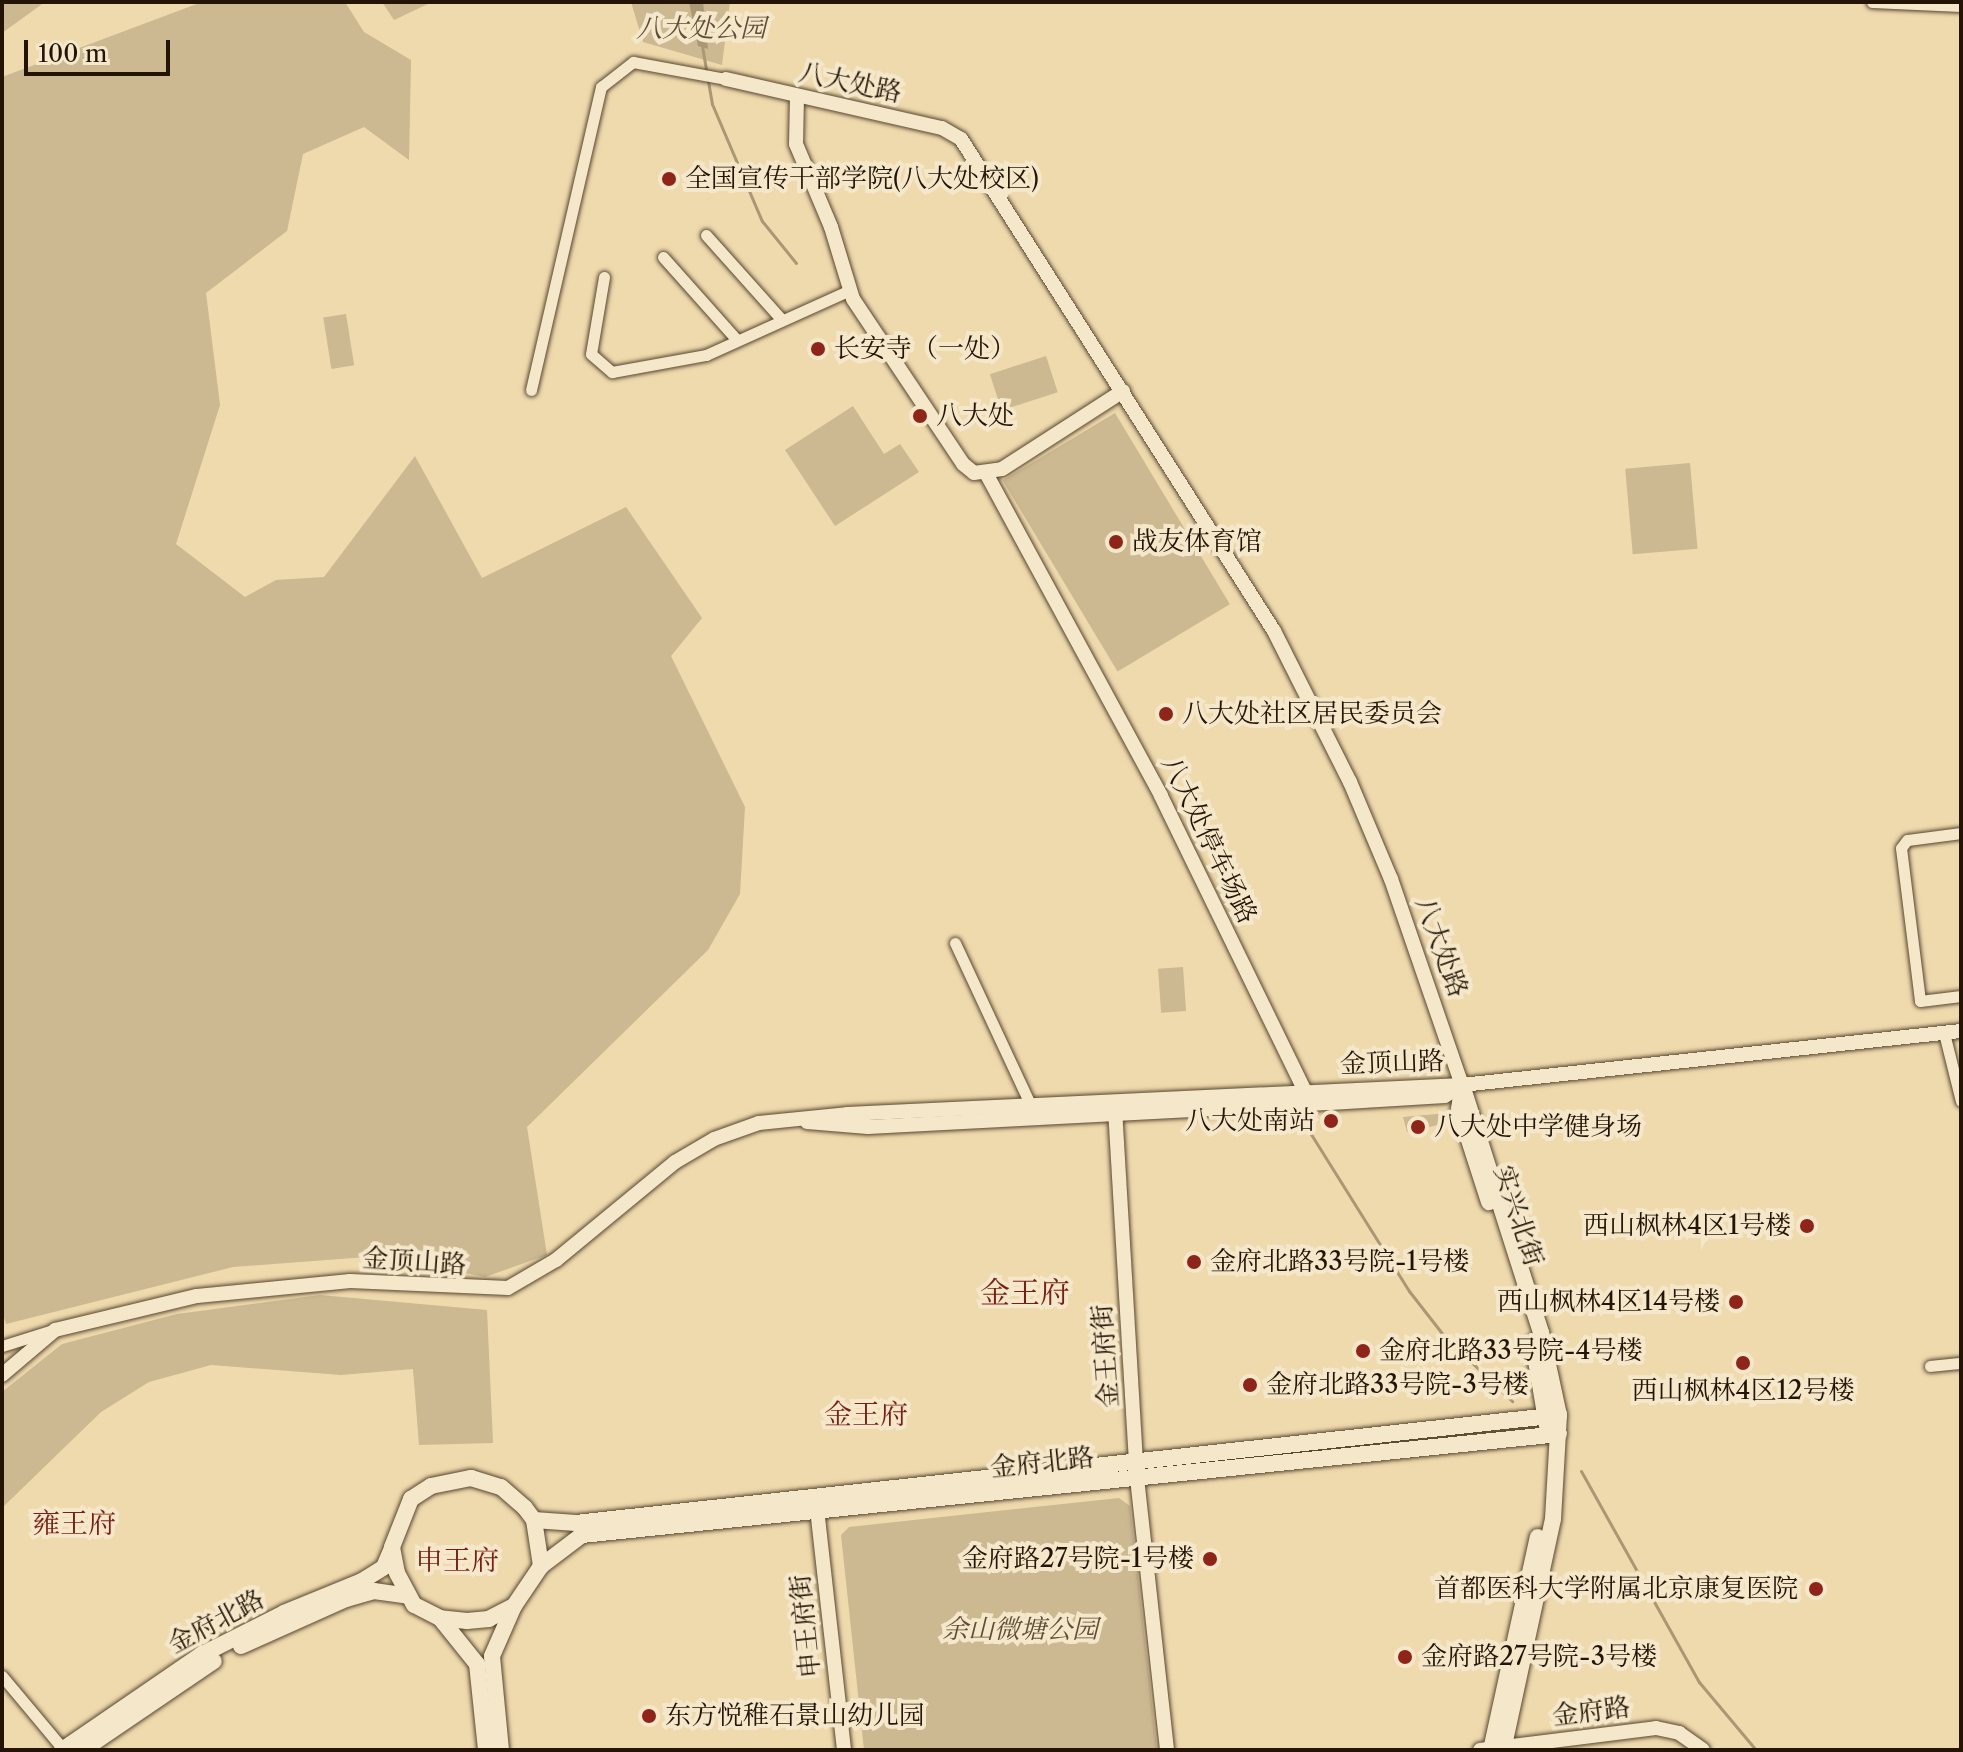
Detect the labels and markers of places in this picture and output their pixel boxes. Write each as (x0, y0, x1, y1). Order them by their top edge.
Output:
place label: 全国宣传干部学院(八大处校区) (685, 163, 1039, 195)
marker: 全国宣传干部学院(八大处校区) (660, 170, 678, 188)
place label: 长安寺（一处） (834, 333, 1016, 365)
marker: 长安寺（一处） (809, 340, 827, 358)
place label: 八大处 (936, 400, 1014, 432)
marker: 八大处 (911, 407, 929, 425)
place label: 战友体育馆 (1132, 526, 1262, 558)
marker: 战友体育馆 (1107, 533, 1125, 551)
place label: 八大处社区居民委员会 (1182, 698, 1442, 730)
marker: 八大处社区居民委员会 (1157, 705, 1175, 723)
place label: 八大处南站 (1185, 1105, 1315, 1137)
place label: 八大处中学健身场 (1434, 1111, 1642, 1143)
marker: 八大处南站 (1322, 1112, 1340, 1130)
marker: 八大处中学健身场 (1409, 1118, 1427, 1136)
place label: 西山枫林4区1号楼 (1583, 1210, 1791, 1242)
marker: 西山枫林4区1号楼 (1798, 1217, 1816, 1235)
place label: 金府北路33号院-1号楼 (1210, 1246, 1469, 1278)
marker: 金府北路33号院-1号楼 (1185, 1253, 1203, 1271)
place label: 西山枫林4区14号楼 (1497, 1286, 1720, 1318)
marker: 西山枫林4区14号楼 (1727, 1293, 1745, 1311)
place label: 金府北路33号院-4号楼 (1379, 1335, 1643, 1367)
marker: 金府北路33号院-4号楼 (1354, 1342, 1372, 1360)
marker: 西山枫林4区12号楼 (1734, 1354, 1752, 1372)
place label: 金府北路33号院-3号楼 (1266, 1369, 1529, 1401)
place label: 西山枫林4区12号楼 (1632, 1375, 1854, 1407)
marker: 金府北路33号院-3号楼 (1241, 1376, 1259, 1394)
place label: 金府路27号院-1号楼 (962, 1543, 1194, 1575)
marker: 金府路27号院-1号楼 (1201, 1550, 1219, 1568)
place label: 首都医科大学附属北京康复医院 (1434, 1573, 1798, 1605)
marker: 首都医科大学附属北京康复医院 (1805, 1578, 1827, 1600)
place label: 金府路27号院-3号楼 (1421, 1641, 1657, 1673)
marker: 金府路27号院-3号楼 (1396, 1648, 1414, 1666)
place label: 东方悦稚石景山幼儿园 (665, 1700, 925, 1732)
marker: 东方悦稚石景山幼儿园 (640, 1707, 658, 1725)

